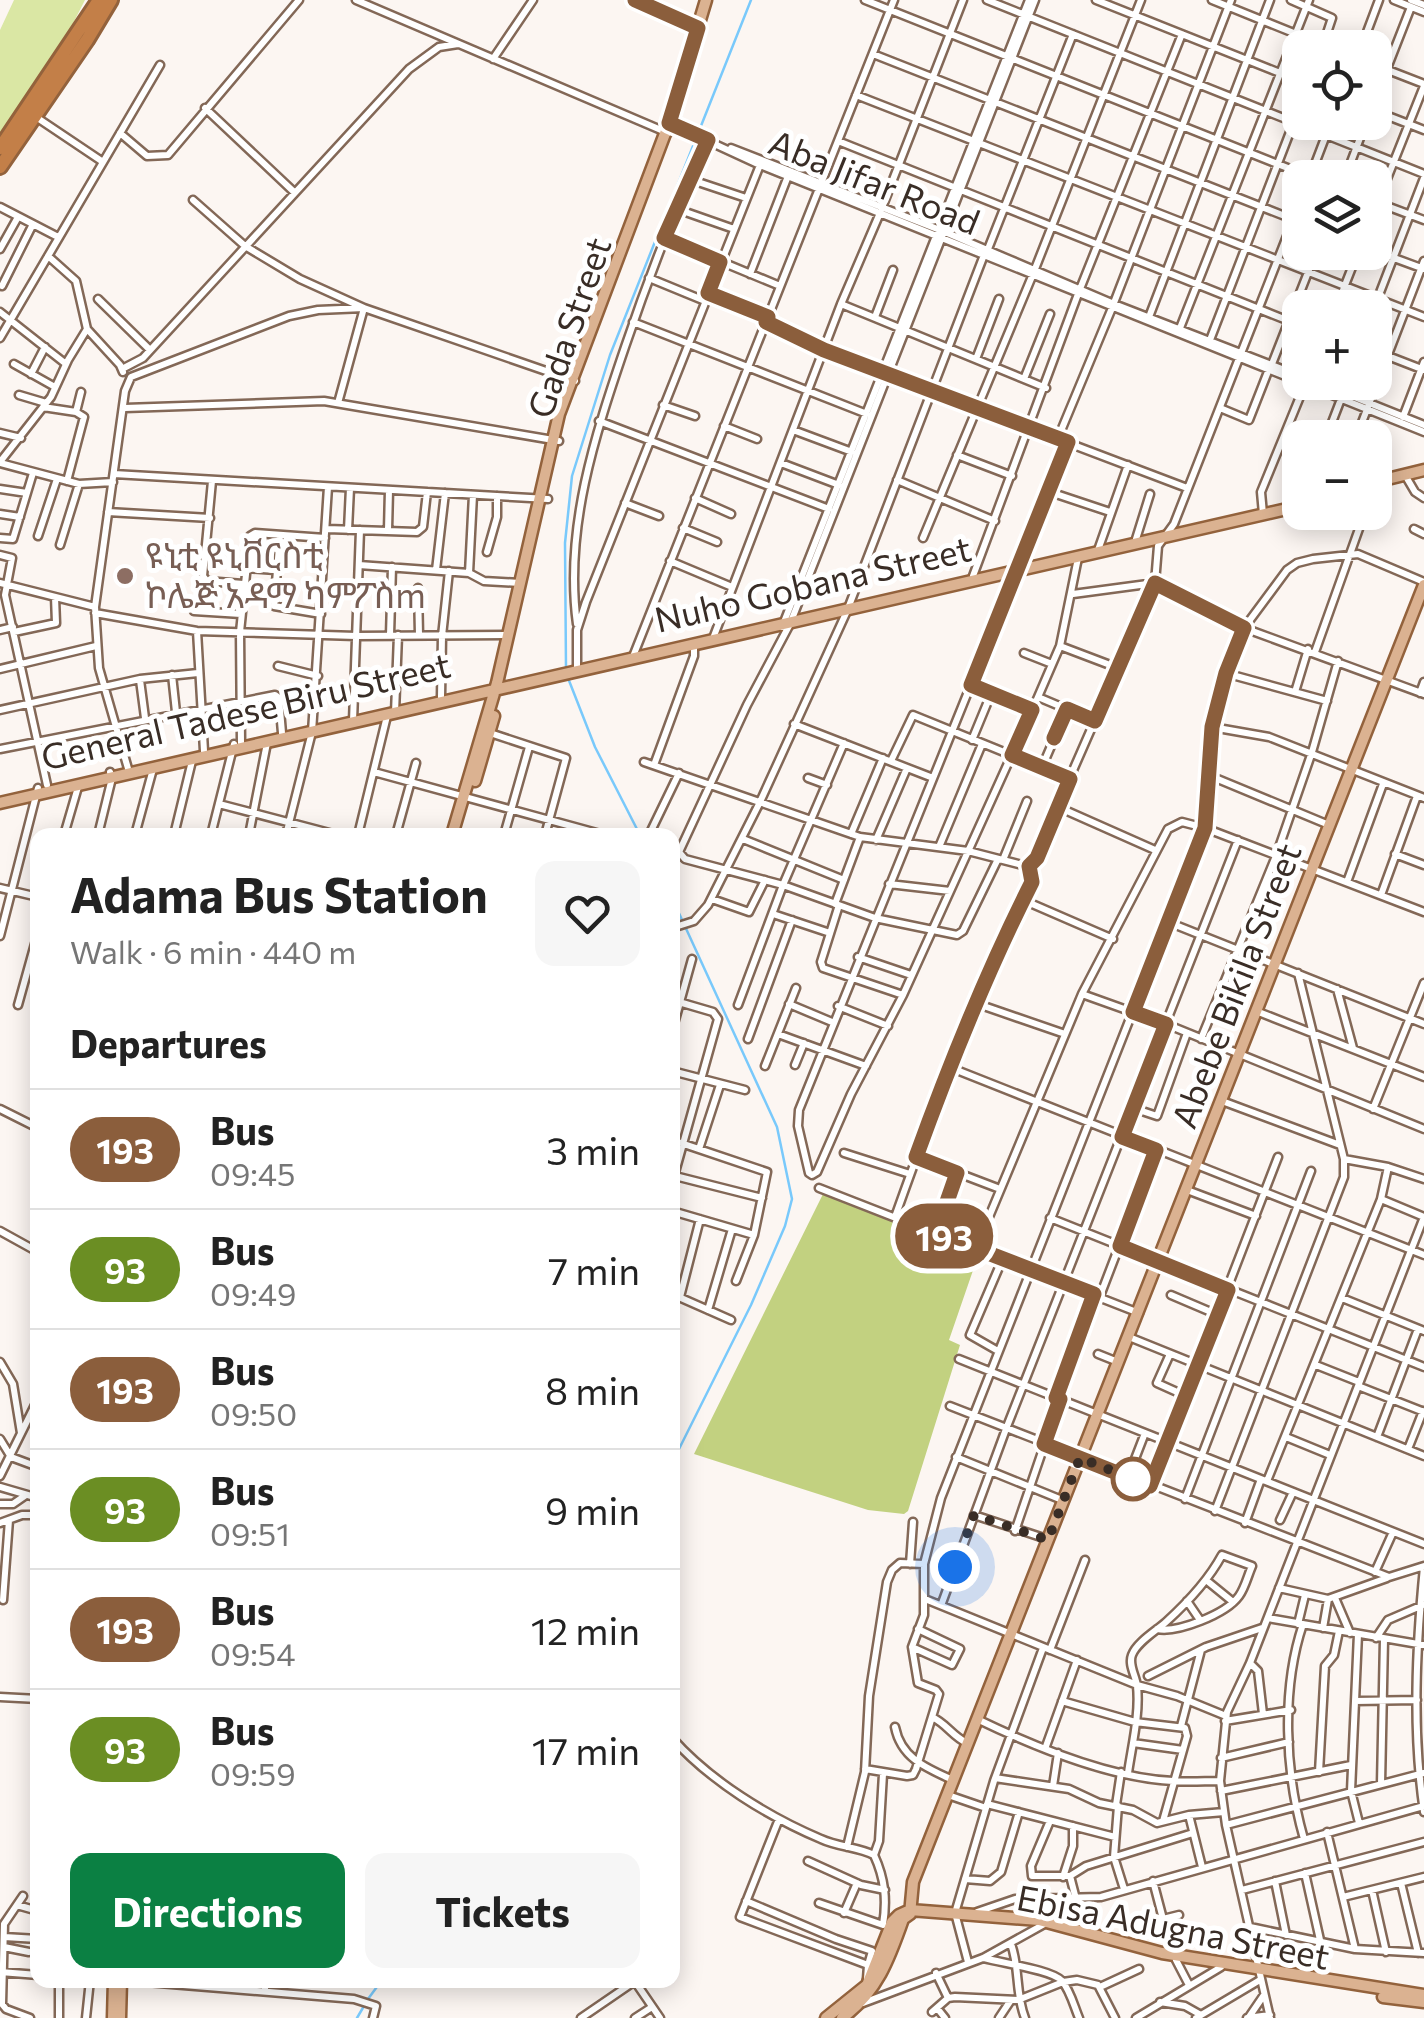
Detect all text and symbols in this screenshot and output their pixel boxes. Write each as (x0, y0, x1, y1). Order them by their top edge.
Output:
map controls (1282, 30, 1392, 530)
button: locate (1282, 30, 1392, 140)
street label: Aba Jifar Road (763, 119, 986, 242)
button: layers (1282, 160, 1392, 270)
street label: Gada Street (517, 231, 619, 423)
button: + (1282, 290, 1392, 400)
button: − (1282, 420, 1392, 530)
street label: Nuho Gobana Street (650, 525, 975, 640)
place label: ዩኒቲ ዩኒቨርስቲ ኮሌጅ አዳማ ካምፖስm (145, 532, 426, 615)
marker: ዩኒቲ ዩኒቨርስቲ ኮሌጅ አዳማ ካምፖስm (114, 565, 136, 587)
street label: General Tadese Biru Street (37, 642, 454, 778)
street label: Abebe Bikila Street (1161, 837, 1309, 1134)
button: heart (535, 861, 640, 966)
text: Adama Bus Station (70, 864, 488, 923)
text: Walk · 6 min · 440 m (70, 931, 356, 971)
text: Departures (70, 1019, 267, 1066)
text: Bus (210, 1106, 275, 1153)
text: 3 min (546, 1126, 640, 1173)
text: 193 (96, 1128, 154, 1171)
text: 09:45 (210, 1153, 295, 1193)
line badge: 193 (886, 1204, 1002, 1268)
text: 193 (915, 1215, 973, 1258)
text: Bus (210, 1226, 275, 1273)
text: 7 min (548, 1246, 640, 1293)
text: 93 (104, 1248, 146, 1291)
text: 09:49 (210, 1273, 296, 1313)
text: Bus (210, 1346, 275, 1393)
text: 8 min (545, 1366, 640, 1413)
text: 193 (96, 1368, 154, 1411)
text: 09:50 (210, 1393, 297, 1433)
unlabelled marker (1112, 1458, 1154, 1500)
text: Bus (210, 1466, 275, 1513)
text: 9 min (545, 1486, 640, 1533)
text: 93 (104, 1488, 146, 1531)
text: 09:51 (210, 1513, 290, 1553)
your location (930, 1542, 980, 1592)
text: Bus (210, 1586, 275, 1633)
text: 12 min (531, 1606, 640, 1653)
text: 193 (96, 1608, 154, 1651)
text: 09:54 (210, 1633, 295, 1673)
text: Bus (210, 1706, 275, 1753)
text: 17 min (532, 1726, 640, 1773)
text: 93 (104, 1728, 146, 1771)
text: 09:59 (210, 1753, 296, 1793)
button: Directions (70, 1853, 345, 1968)
button: Tickets (365, 1853, 640, 1968)
street label: Ebisa Adugna Street (1014, 1874, 1333, 1977)

